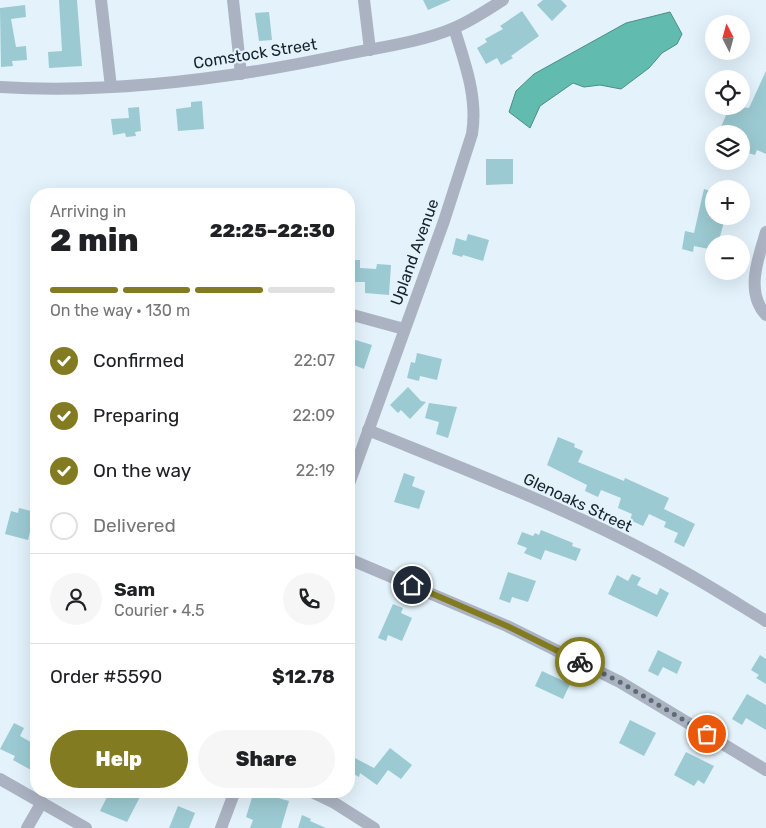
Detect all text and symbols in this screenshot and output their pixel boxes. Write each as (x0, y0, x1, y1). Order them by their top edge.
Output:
north arrow (705, 15, 750, 60)
map controls (705, 15, 750, 280)
street label: Comstock Street (192, 34, 318, 73)
button: locate (705, 70, 750, 115)
button: layers (705, 125, 750, 170)
button: + (705, 180, 750, 225)
street label: Upland Avenue (386, 196, 443, 308)
text: Arriving in (50, 202, 126, 221)
text: 22:25–22:30 (210, 219, 335, 242)
text: 2 min (50, 221, 139, 259)
button: − (705, 235, 750, 280)
text: On the way · 130 m (50, 301, 190, 320)
icon: check (50, 347, 78, 375)
text: Confirmed (93, 349, 184, 372)
text: 22:07 (294, 351, 335, 370)
icon: check (50, 402, 78, 430)
text: Preparing (93, 404, 179, 427)
text: 22:09 (292, 406, 335, 425)
icon: check (50, 457, 78, 485)
text: On the way (93, 459, 191, 482)
text: 22:19 (296, 461, 335, 480)
street label: Glenoaks Street (520, 469, 635, 536)
text: Delivered (93, 514, 176, 537)
pin (391, 564, 433, 606)
icon: home (398, 571, 426, 599)
button: person (50, 573, 102, 625)
button: phone (283, 573, 335, 625)
text: Sam (114, 578, 155, 601)
text: Courier · 4.5 (114, 601, 204, 620)
courier (555, 637, 605, 687)
icon: bike (566, 648, 594, 676)
text: Order #5590 (50, 665, 162, 688)
text: $12.78 (272, 665, 335, 688)
pin (686, 713, 728, 755)
icon: bag (693, 720, 721, 748)
button: Help (50, 730, 188, 788)
button: Share (198, 730, 335, 788)

